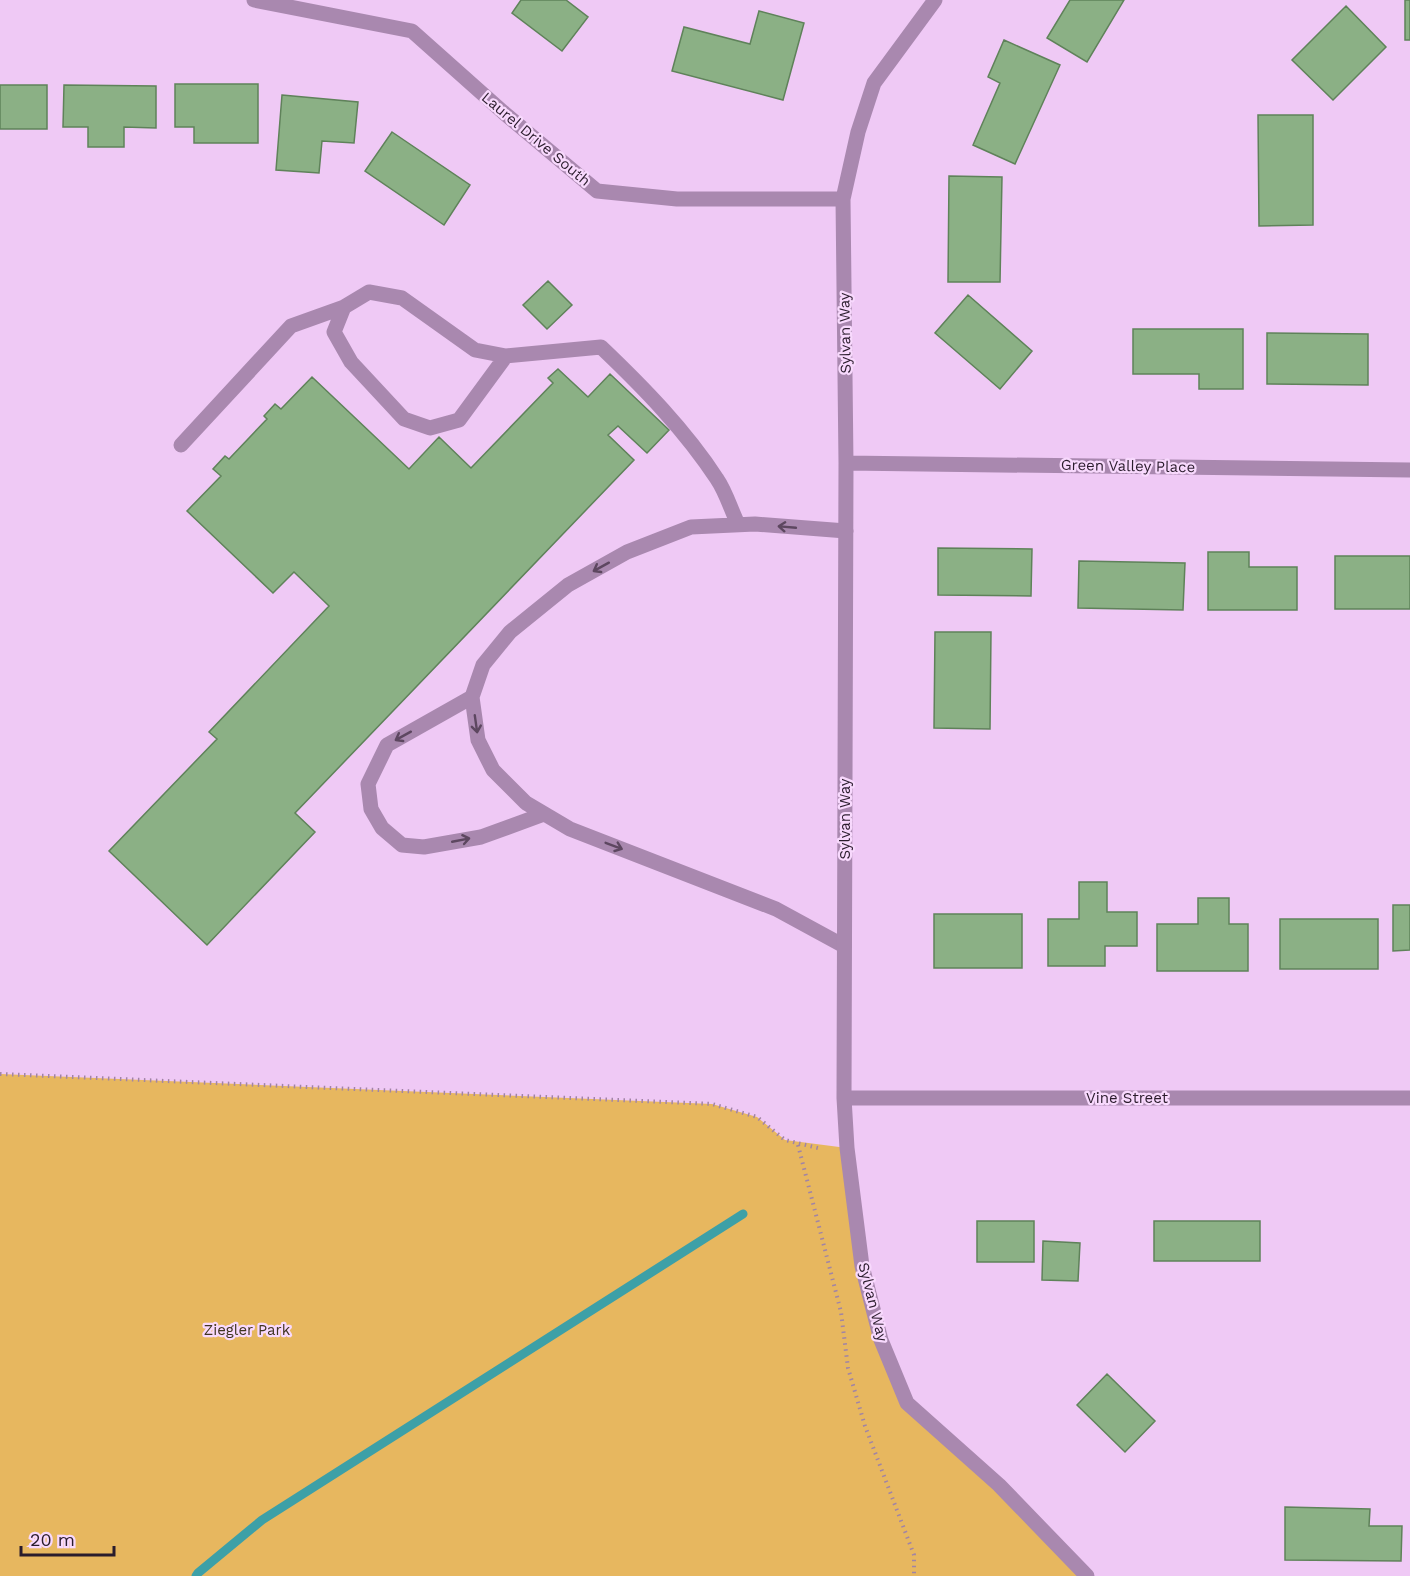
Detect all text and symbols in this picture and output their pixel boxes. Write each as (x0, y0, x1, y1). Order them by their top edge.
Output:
street label: Laurel Drive South (478, 88, 594, 190)
street label: Sylvan Way (835, 292, 855, 374)
street label: Green Valley Place (1061, 456, 1195, 476)
one-way arrow (778, 521, 798, 532)
one-way arrow (593, 561, 610, 573)
one-way arrow (470, 714, 481, 733)
one-way arrow (394, 731, 412, 742)
street label: Sylvan Way (836, 778, 854, 860)
one-way arrow (451, 834, 471, 845)
one-way arrow (604, 842, 623, 853)
street label: Vine Street (1086, 1089, 1169, 1107)
street label: Sylvan Way (854, 1261, 892, 1344)
park label: Ziegler Park (204, 1321, 291, 1339)
scale bar (21, 1519, 114, 1557)
text: 20 m (30, 1529, 75, 1550)

